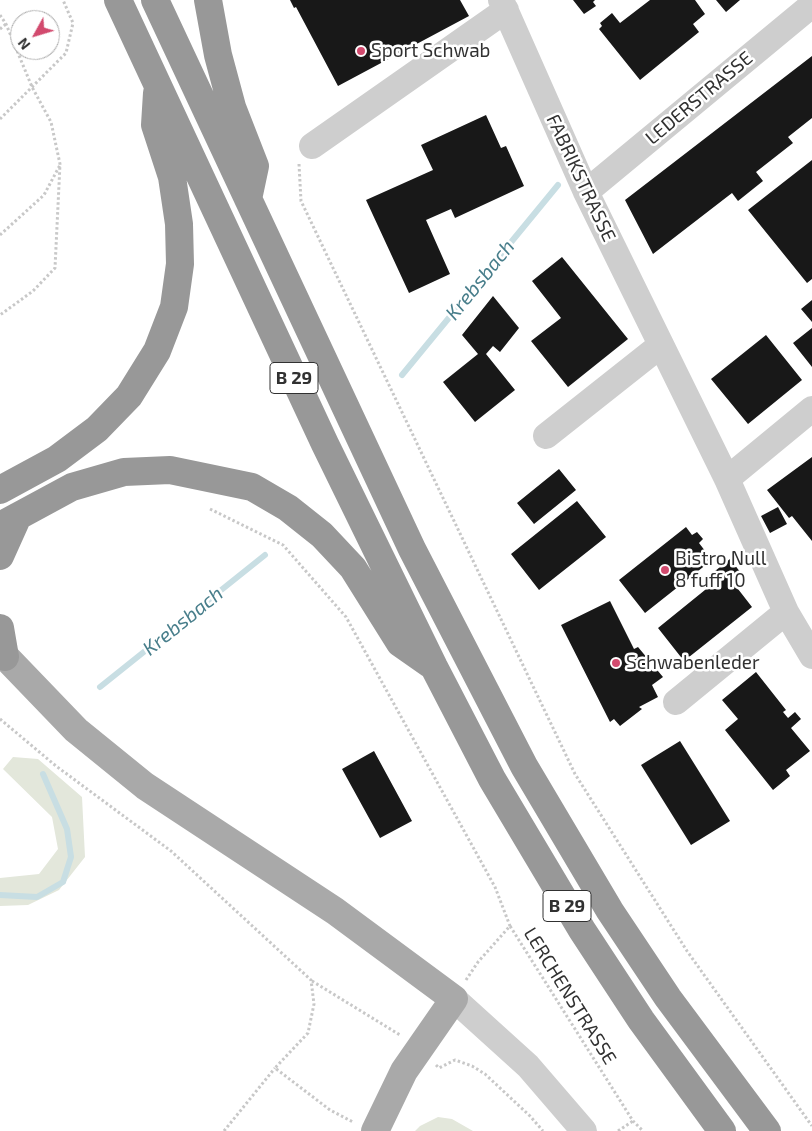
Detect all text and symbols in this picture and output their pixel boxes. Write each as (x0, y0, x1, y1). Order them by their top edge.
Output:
north arrow (10, 10, 60, 60)
text: N (14, 35, 34, 53)
place label: Sport Schwab (371, 40, 490, 62)
marker: Sport Schwab (355, 45, 367, 57)
street label: LEDERSTRASSE (641, 47, 757, 149)
street label: FABRIKSTRASSE (542, 111, 620, 245)
water label: Krebsbach (440, 235, 520, 325)
road number: B 29 (270, 362, 318, 393)
place label: Bistro Null 8 fuff 10 (675, 548, 766, 592)
marker: Bistro Null 8 fuff 10 (659, 564, 671, 576)
water label: Krebsbach (138, 581, 228, 661)
place label: Schwabenleder (626, 652, 760, 674)
marker: Schwabenleder (610, 657, 622, 669)
road number: B 29 (543, 890, 591, 921)
street label: LERCHENSTRASSE (519, 923, 621, 1069)

